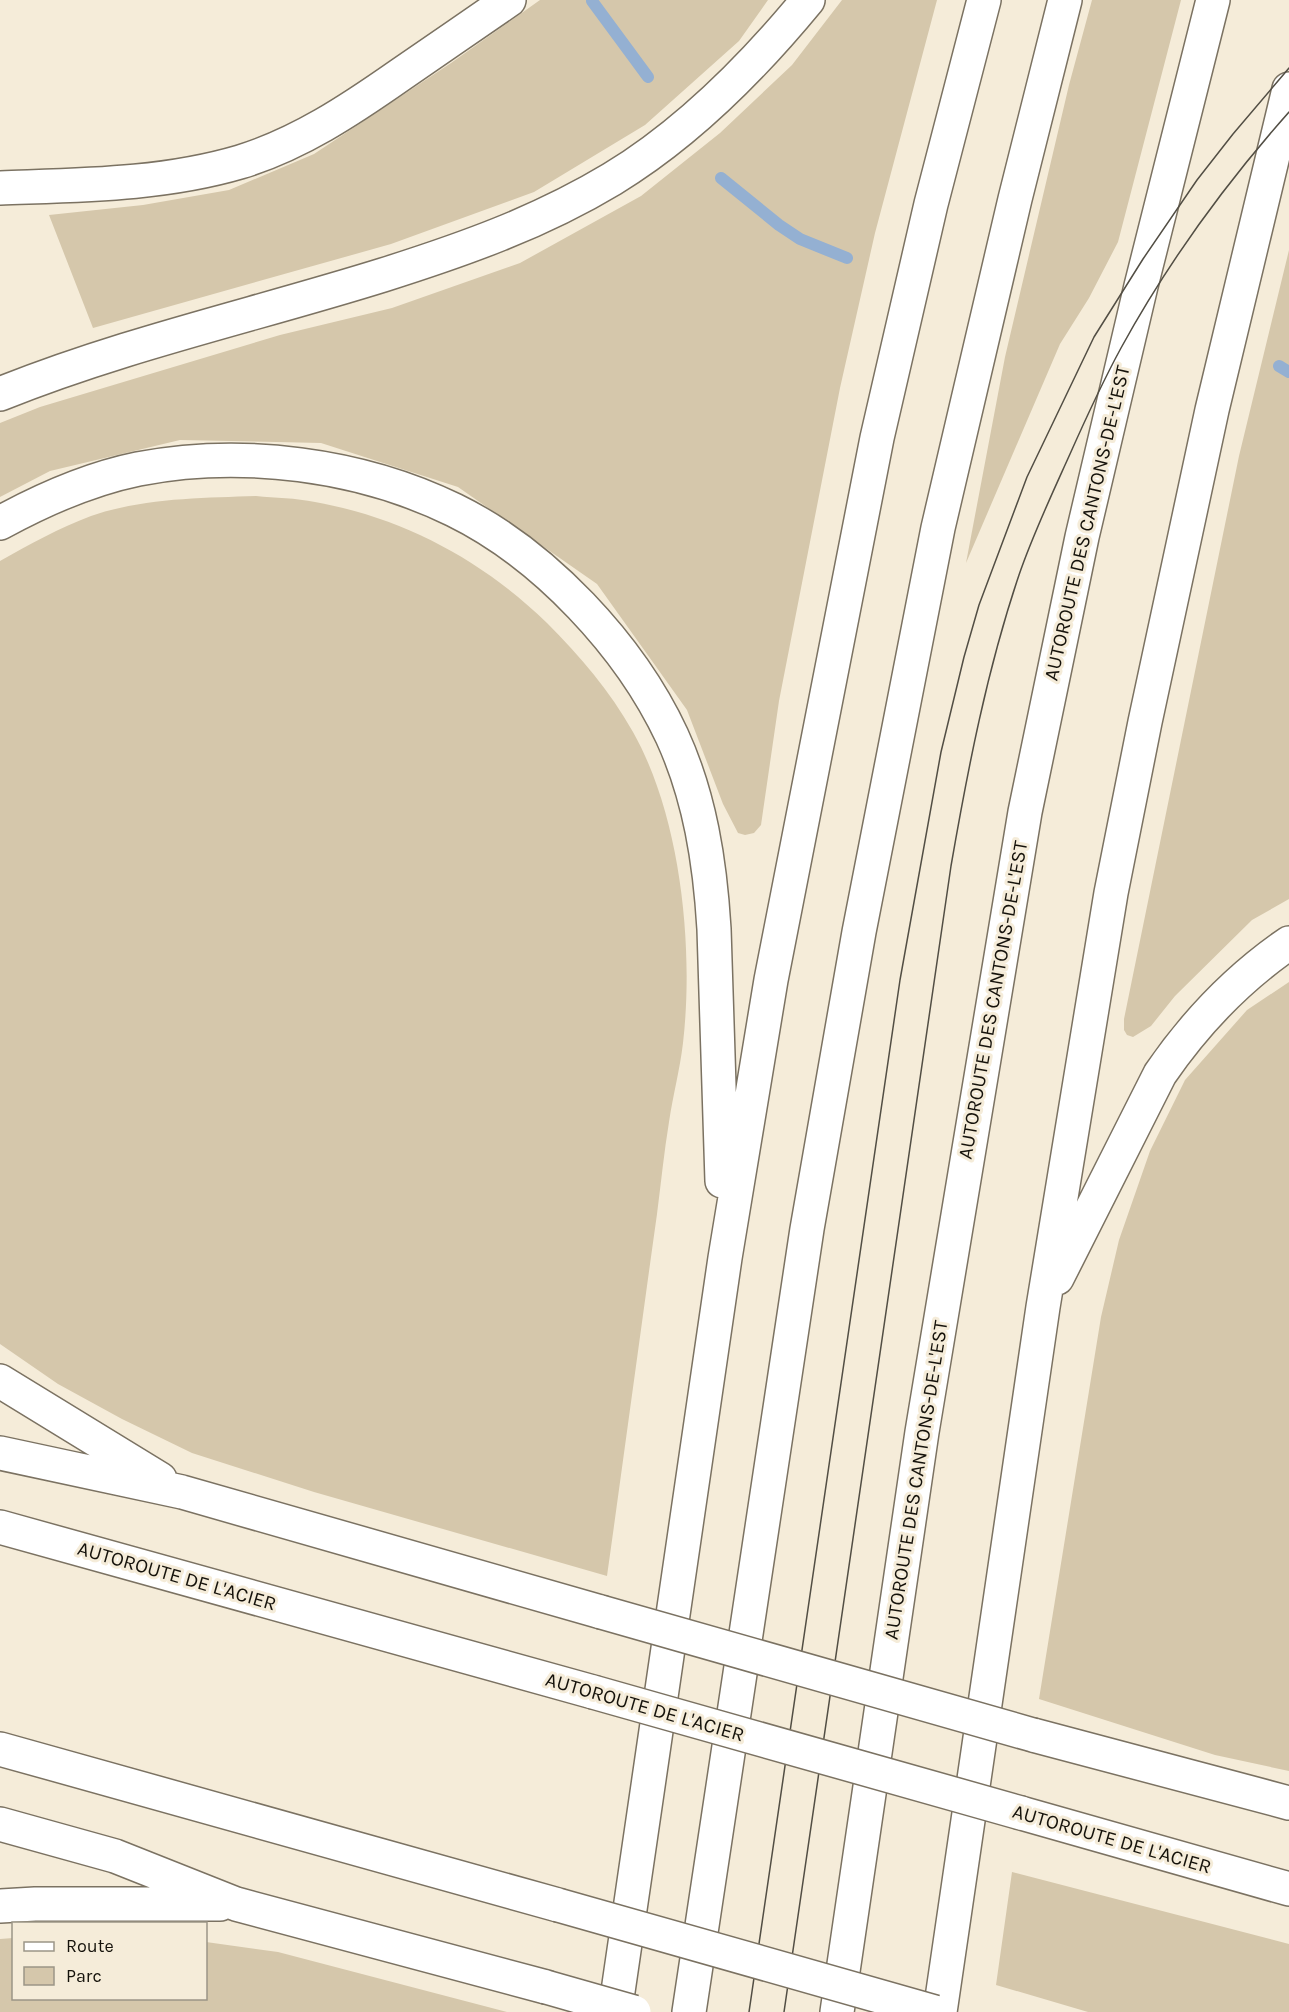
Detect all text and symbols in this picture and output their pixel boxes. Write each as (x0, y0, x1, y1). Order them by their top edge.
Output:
street label: AUTOROUTE DES CANTONS-DE-L'EST (1039, 363, 1135, 683)
street label: AUTOROUTE DES CANTONS-DE-L'EST (954, 839, 1032, 1161)
street label: AUTOROUTE DES CANTONS-DE-L'EST (879, 1319, 953, 1641)
street label: AUTOROUTE DE L'ACIER (75, 1537, 279, 1615)
street label: AUTOROUTE DE L'ACIER (543, 1668, 747, 1746)
street label: AUTOROUTE DE L'ACIER (1010, 1800, 1214, 1878)
legend (12, 1922, 207, 2000)
text: Route (66, 1935, 114, 1957)
text: Parc (66, 1965, 102, 1987)

